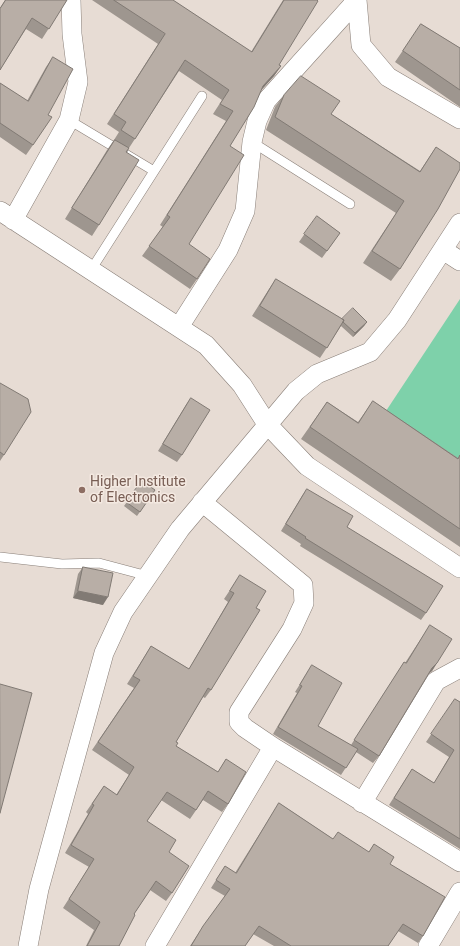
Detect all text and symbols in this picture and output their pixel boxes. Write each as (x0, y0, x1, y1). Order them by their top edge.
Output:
place label: Higher Institute of Electronics (90, 474, 186, 506)
marker: Higher Institute of Electronics (77, 485, 87, 495)

